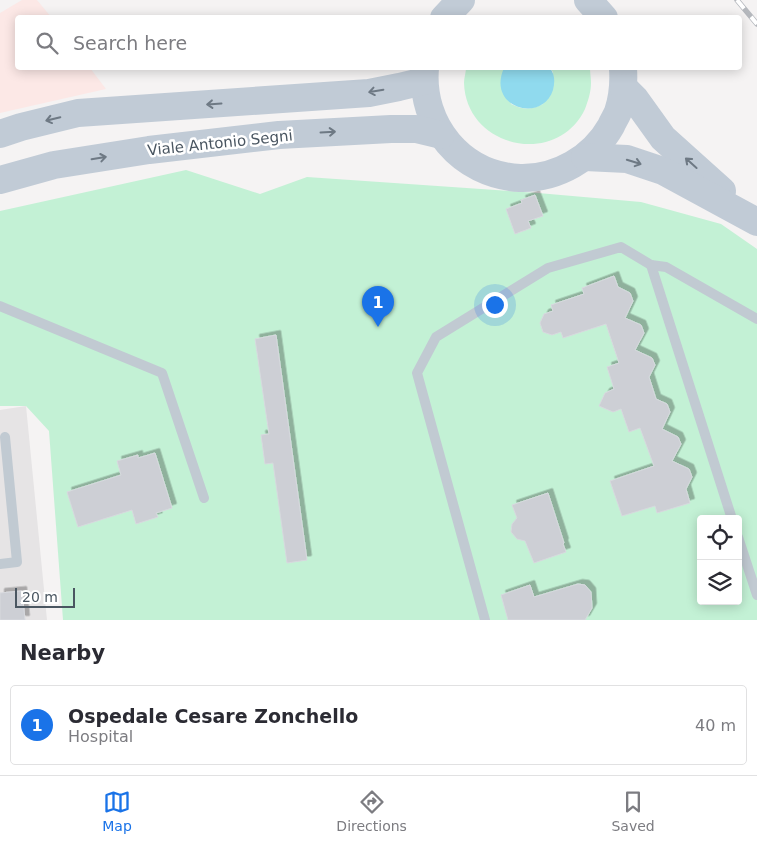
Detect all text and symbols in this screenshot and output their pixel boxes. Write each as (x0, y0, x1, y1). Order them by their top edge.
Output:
search box (15, 15, 742, 70)
icon: search (33, 29, 61, 57)
text: Search here (73, 32, 187, 54)
one-way arrow (368, 87, 384, 97)
one-way arrow (206, 99, 222, 108)
one-way arrow (45, 115, 61, 124)
street label: Viale Antonio Segni (147, 126, 293, 160)
one-way arrow (320, 128, 336, 137)
one-way arrow (90, 153, 106, 163)
one-way arrow (625, 157, 641, 167)
one-way arrow (684, 157, 697, 169)
pin: 1 (362, 286, 394, 327)
your location (482, 292, 508, 318)
map controls (697, 515, 742, 605)
button: locate (697, 515, 742, 560)
button: layers (697, 560, 742, 605)
scale bar (15, 585, 75, 608)
text: 20 m (22, 589, 58, 605)
text: Nearby (20, 641, 105, 665)
text: Ospedale Cesare Zonchello (68, 705, 358, 727)
text: 1 (31, 716, 43, 735)
text: 40 m (695, 716, 736, 735)
text: Hospital (68, 727, 133, 746)
tab: Map (102, 788, 132, 834)
tab: Directions (336, 788, 407, 834)
tab: Saved (611, 788, 655, 834)

